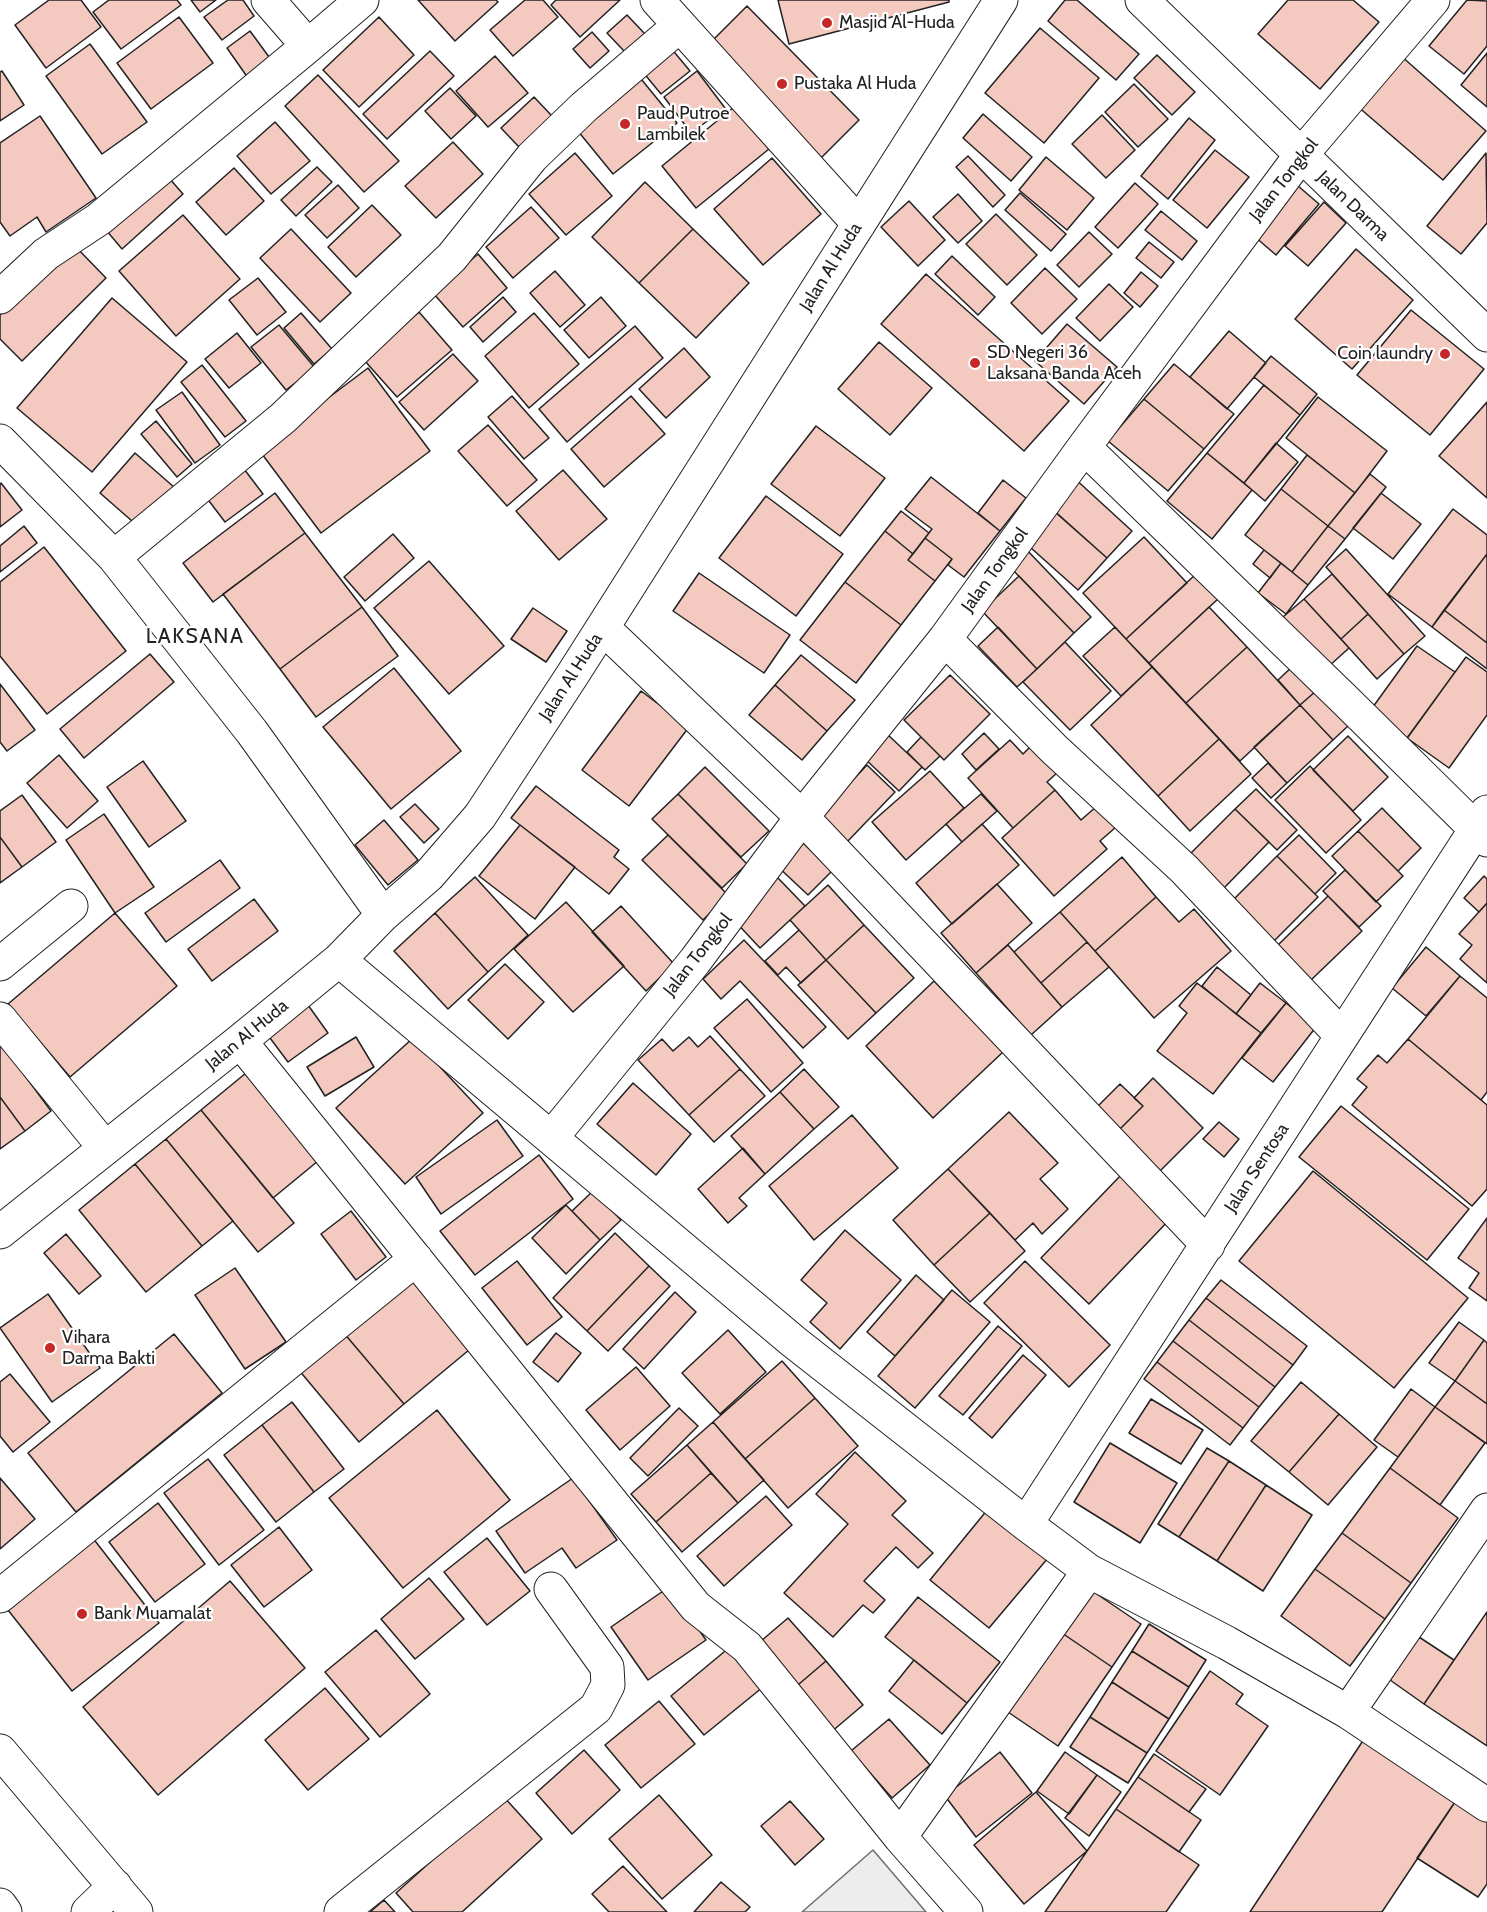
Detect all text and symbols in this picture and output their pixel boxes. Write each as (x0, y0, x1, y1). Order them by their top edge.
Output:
place label: Masjid Al-Huda (839, 12, 955, 34)
marker: Masjid Al-Huda (820, 16, 834, 30)
place label: Pustaka Al Huda (794, 73, 916, 95)
marker: Pustaka Al Huda (775, 77, 789, 91)
place label: Paud Putroe Lambilek (637, 103, 729, 146)
marker: Paud Putroe Lambilek (618, 117, 632, 131)
street label: Jalan Tongkol (1245, 134, 1323, 226)
street label: Jalan Darma (1312, 166, 1394, 246)
street label: Jalan Al Huda (795, 219, 867, 315)
place label: SD Negeri 36 Laksana Banda Aceh (987, 342, 1142, 385)
place label: Coin laundry (1337, 343, 1433, 365)
marker: Coin laundry (1438, 347, 1452, 361)
marker: SD Negeri 36 Laksana Banda Aceh (968, 356, 982, 370)
street label: Jalan Tongkol (957, 524, 1033, 616)
district label: LAKSANA (146, 624, 244, 650)
street label: Jalan Al Huda (535, 629, 607, 725)
street label: Jalan Tongkol (659, 909, 737, 1001)
street label: Jalan Al Huda (201, 995, 293, 1075)
street label: Jalan Sentosa (1220, 1119, 1294, 1217)
place label: Vihara Darma Bakti (62, 1327, 155, 1370)
marker: Vihara Darma Bakti (43, 1341, 57, 1355)
place label: Bank Muamalat (94, 1603, 211, 1625)
marker: Bank Muamalat (75, 1607, 89, 1621)

